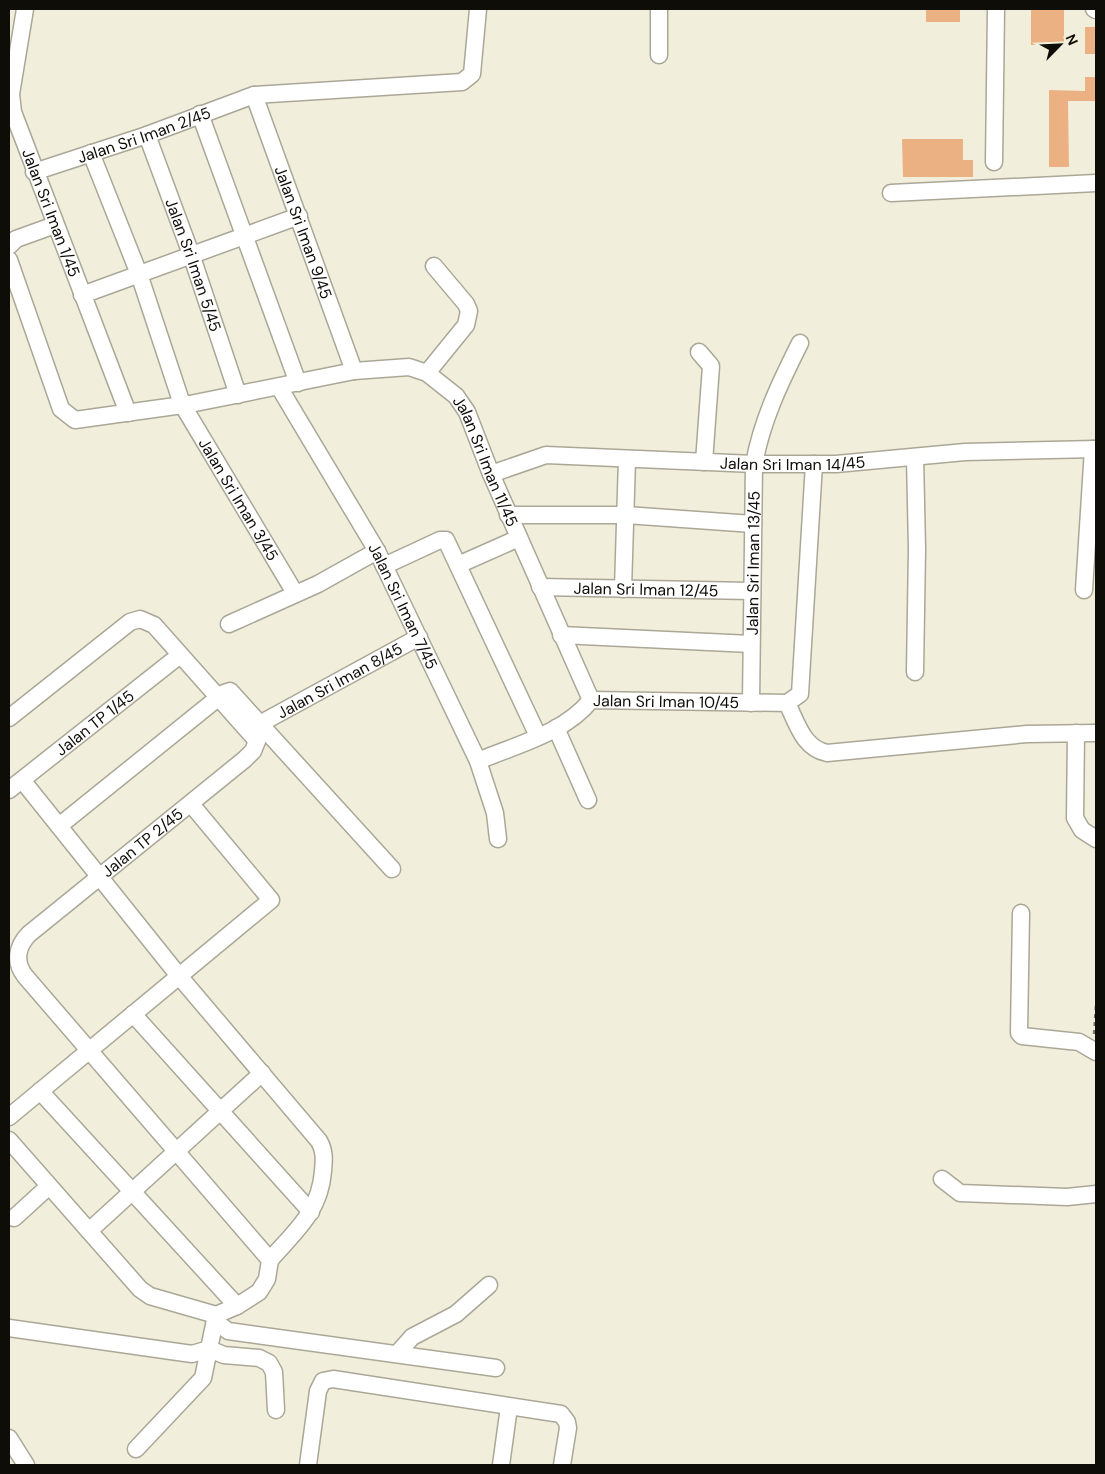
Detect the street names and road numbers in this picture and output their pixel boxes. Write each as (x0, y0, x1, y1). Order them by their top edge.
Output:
street label: Jalan Sri Iman 2/45 (75, 102, 214, 168)
street label: Jalan Sri Iman 1/45 (17, 146, 85, 280)
street label: Jalan Sri Iman 9/45 (270, 163, 337, 302)
street label: Jalan Sri Iman 5/45 (160, 195, 226, 334)
street label: Jalan Sri Iman 11/45 (448, 392, 523, 530)
street label: Jalan Sri Iman 3/45 (194, 434, 283, 565)
street label: Jalan Sri Iman 14/45 (719, 451, 866, 475)
street label: Jalan Sri Iman 13/45 (742, 491, 765, 635)
street label: Jalan Sri Iman 7/45 (363, 539, 442, 673)
street label: Jalan Sri Iman 12/45 (573, 578, 719, 601)
street label: Jalan Sri Iman 8/45 (273, 638, 406, 723)
street label: Jalan TP 1/45 (51, 685, 139, 760)
street label: Jalan Sri Iman 10/45 (593, 690, 739, 713)
street label: Jalan TP 2/45 (97, 803, 188, 882)

